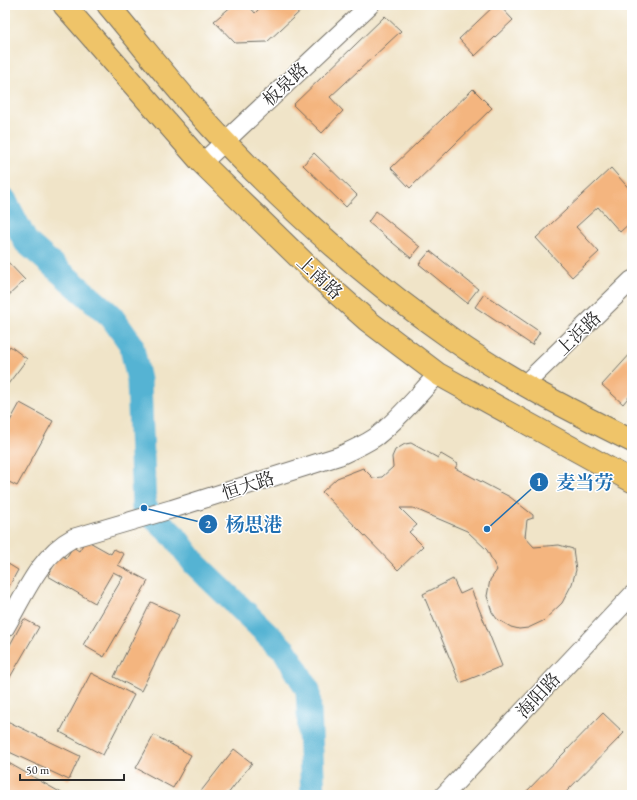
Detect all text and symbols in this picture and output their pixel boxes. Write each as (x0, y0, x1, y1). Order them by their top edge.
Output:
street label: 板泉路 (257, 57, 313, 111)
street label: 上南路 (292, 250, 348, 304)
street label: 上浜路 (551, 306, 605, 360)
street label: 恒大路 (219, 466, 277, 504)
callout: 麦当劳 (529, 466, 622, 497)
text: 麦当劳 (556, 470, 614, 495)
text: 1 (536, 474, 542, 490)
callout: 杨思港 (198, 508, 291, 539)
text: 杨思港 (225, 512, 283, 537)
text: 2 (205, 516, 212, 532)
street label: 海阳路 (511, 667, 565, 723)
scale bar (20, 756, 124, 782)
text: 50 m (26, 762, 50, 778)

